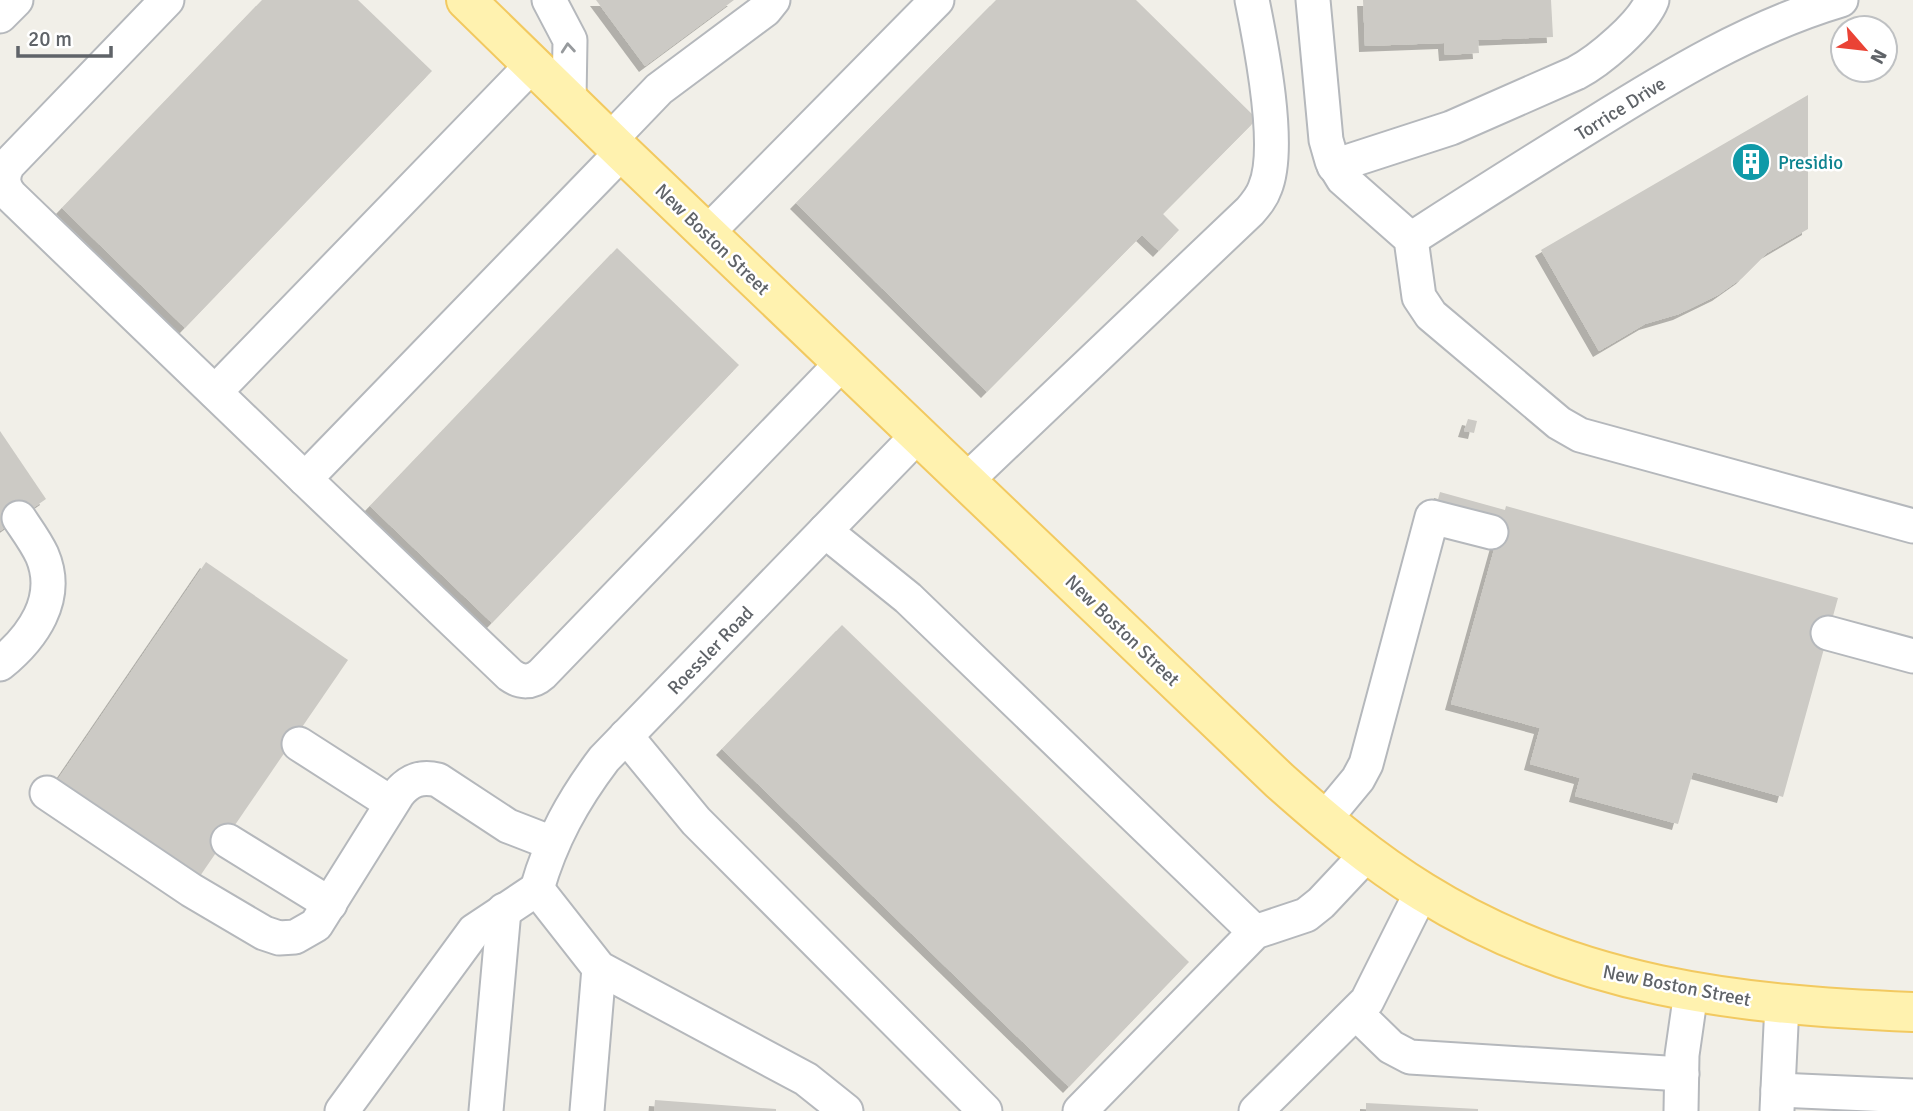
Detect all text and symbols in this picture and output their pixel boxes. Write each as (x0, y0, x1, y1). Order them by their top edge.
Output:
scale bar (18, 14, 110, 58)
north arrow (1829, 14, 1899, 84)
text: 20 m (28, 26, 72, 52)
one-way arrow (561, 42, 576, 53)
text: N (1864, 45, 1892, 68)
street label: Torrice Drive (1571, 72, 1670, 146)
building icon: Presidio (1730, 141, 1772, 183)
place label: Presidio (1778, 151, 1843, 175)
street label: New Boston Street (650, 179, 775, 301)
street label: New Boston Street (1060, 570, 1185, 692)
street label: Roessler Road (663, 601, 759, 700)
street label: New Boston Street (1601, 960, 1753, 1012)

